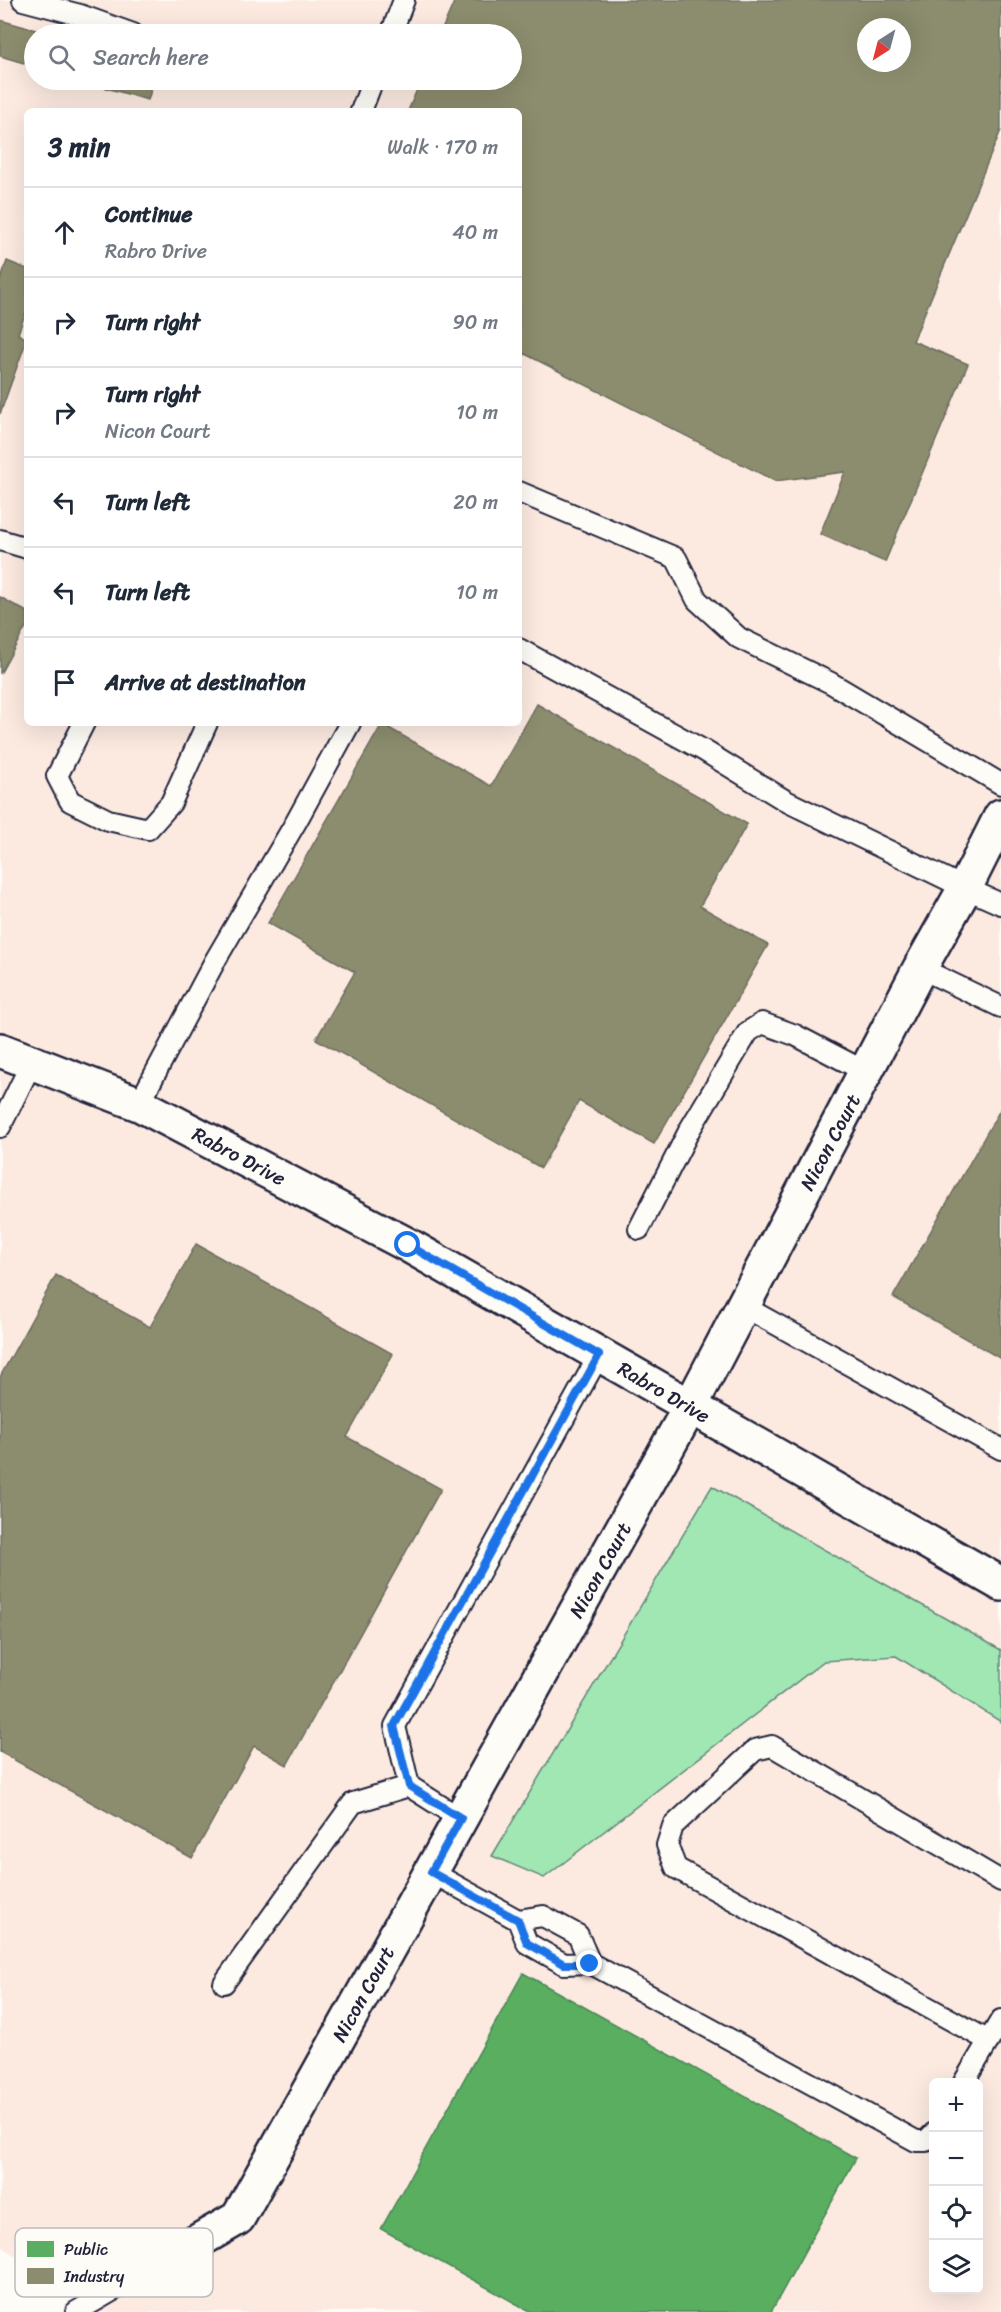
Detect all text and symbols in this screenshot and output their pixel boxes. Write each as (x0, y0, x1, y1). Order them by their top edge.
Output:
north arrow (857, 18, 911, 72)
search box (24, 24, 522, 90)
text: Search here (93, 38, 209, 77)
icon: search (45, 41, 78, 74)
text: 3 min (48, 124, 110, 170)
text: Walk · 170 m (387, 130, 498, 165)
text: Continue (105, 195, 193, 234)
text: 40 m (452, 215, 498, 250)
icon: ahead (48, 216, 81, 249)
text: Rabro Drive (105, 234, 207, 269)
text: Turn right (105, 303, 200, 342)
text: 90 m (453, 305, 498, 340)
icon: right (48, 306, 81, 339)
text: Turn right (105, 375, 200, 414)
text: 10 m (456, 395, 498, 430)
icon: right (48, 396, 81, 429)
text: Nicon Court (105, 414, 211, 449)
text: Turn left (105, 483, 190, 522)
text: 20 m (453, 485, 498, 520)
icon: left (48, 486, 81, 519)
text: Turn left (105, 573, 190, 612)
text: 10 m (456, 575, 498, 610)
icon: left (48, 576, 81, 609)
text: Arrive at destination (105, 663, 306, 702)
icon: arrive (48, 666, 81, 699)
street label: Nicon Court (790, 1087, 871, 1197)
street label: Rabro Drive (186, 1117, 292, 1196)
route start (394, 1231, 420, 1257)
street label: Rabro Drive (611, 1352, 717, 1433)
street label: Nicon Court (560, 1515, 641, 1625)
street label: Nicon Court (323, 1939, 404, 2049)
route end (576, 1950, 602, 1976)
map controls (929, 2078, 983, 2294)
button: + (929, 2078, 983, 2132)
button: − (929, 2132, 983, 2186)
button: locate (929, 2186, 983, 2240)
legend (15, 2228, 213, 2297)
text: Public (64, 2235, 108, 2264)
button: layers (929, 2240, 983, 2294)
text: Industry (63, 2262, 125, 2291)

